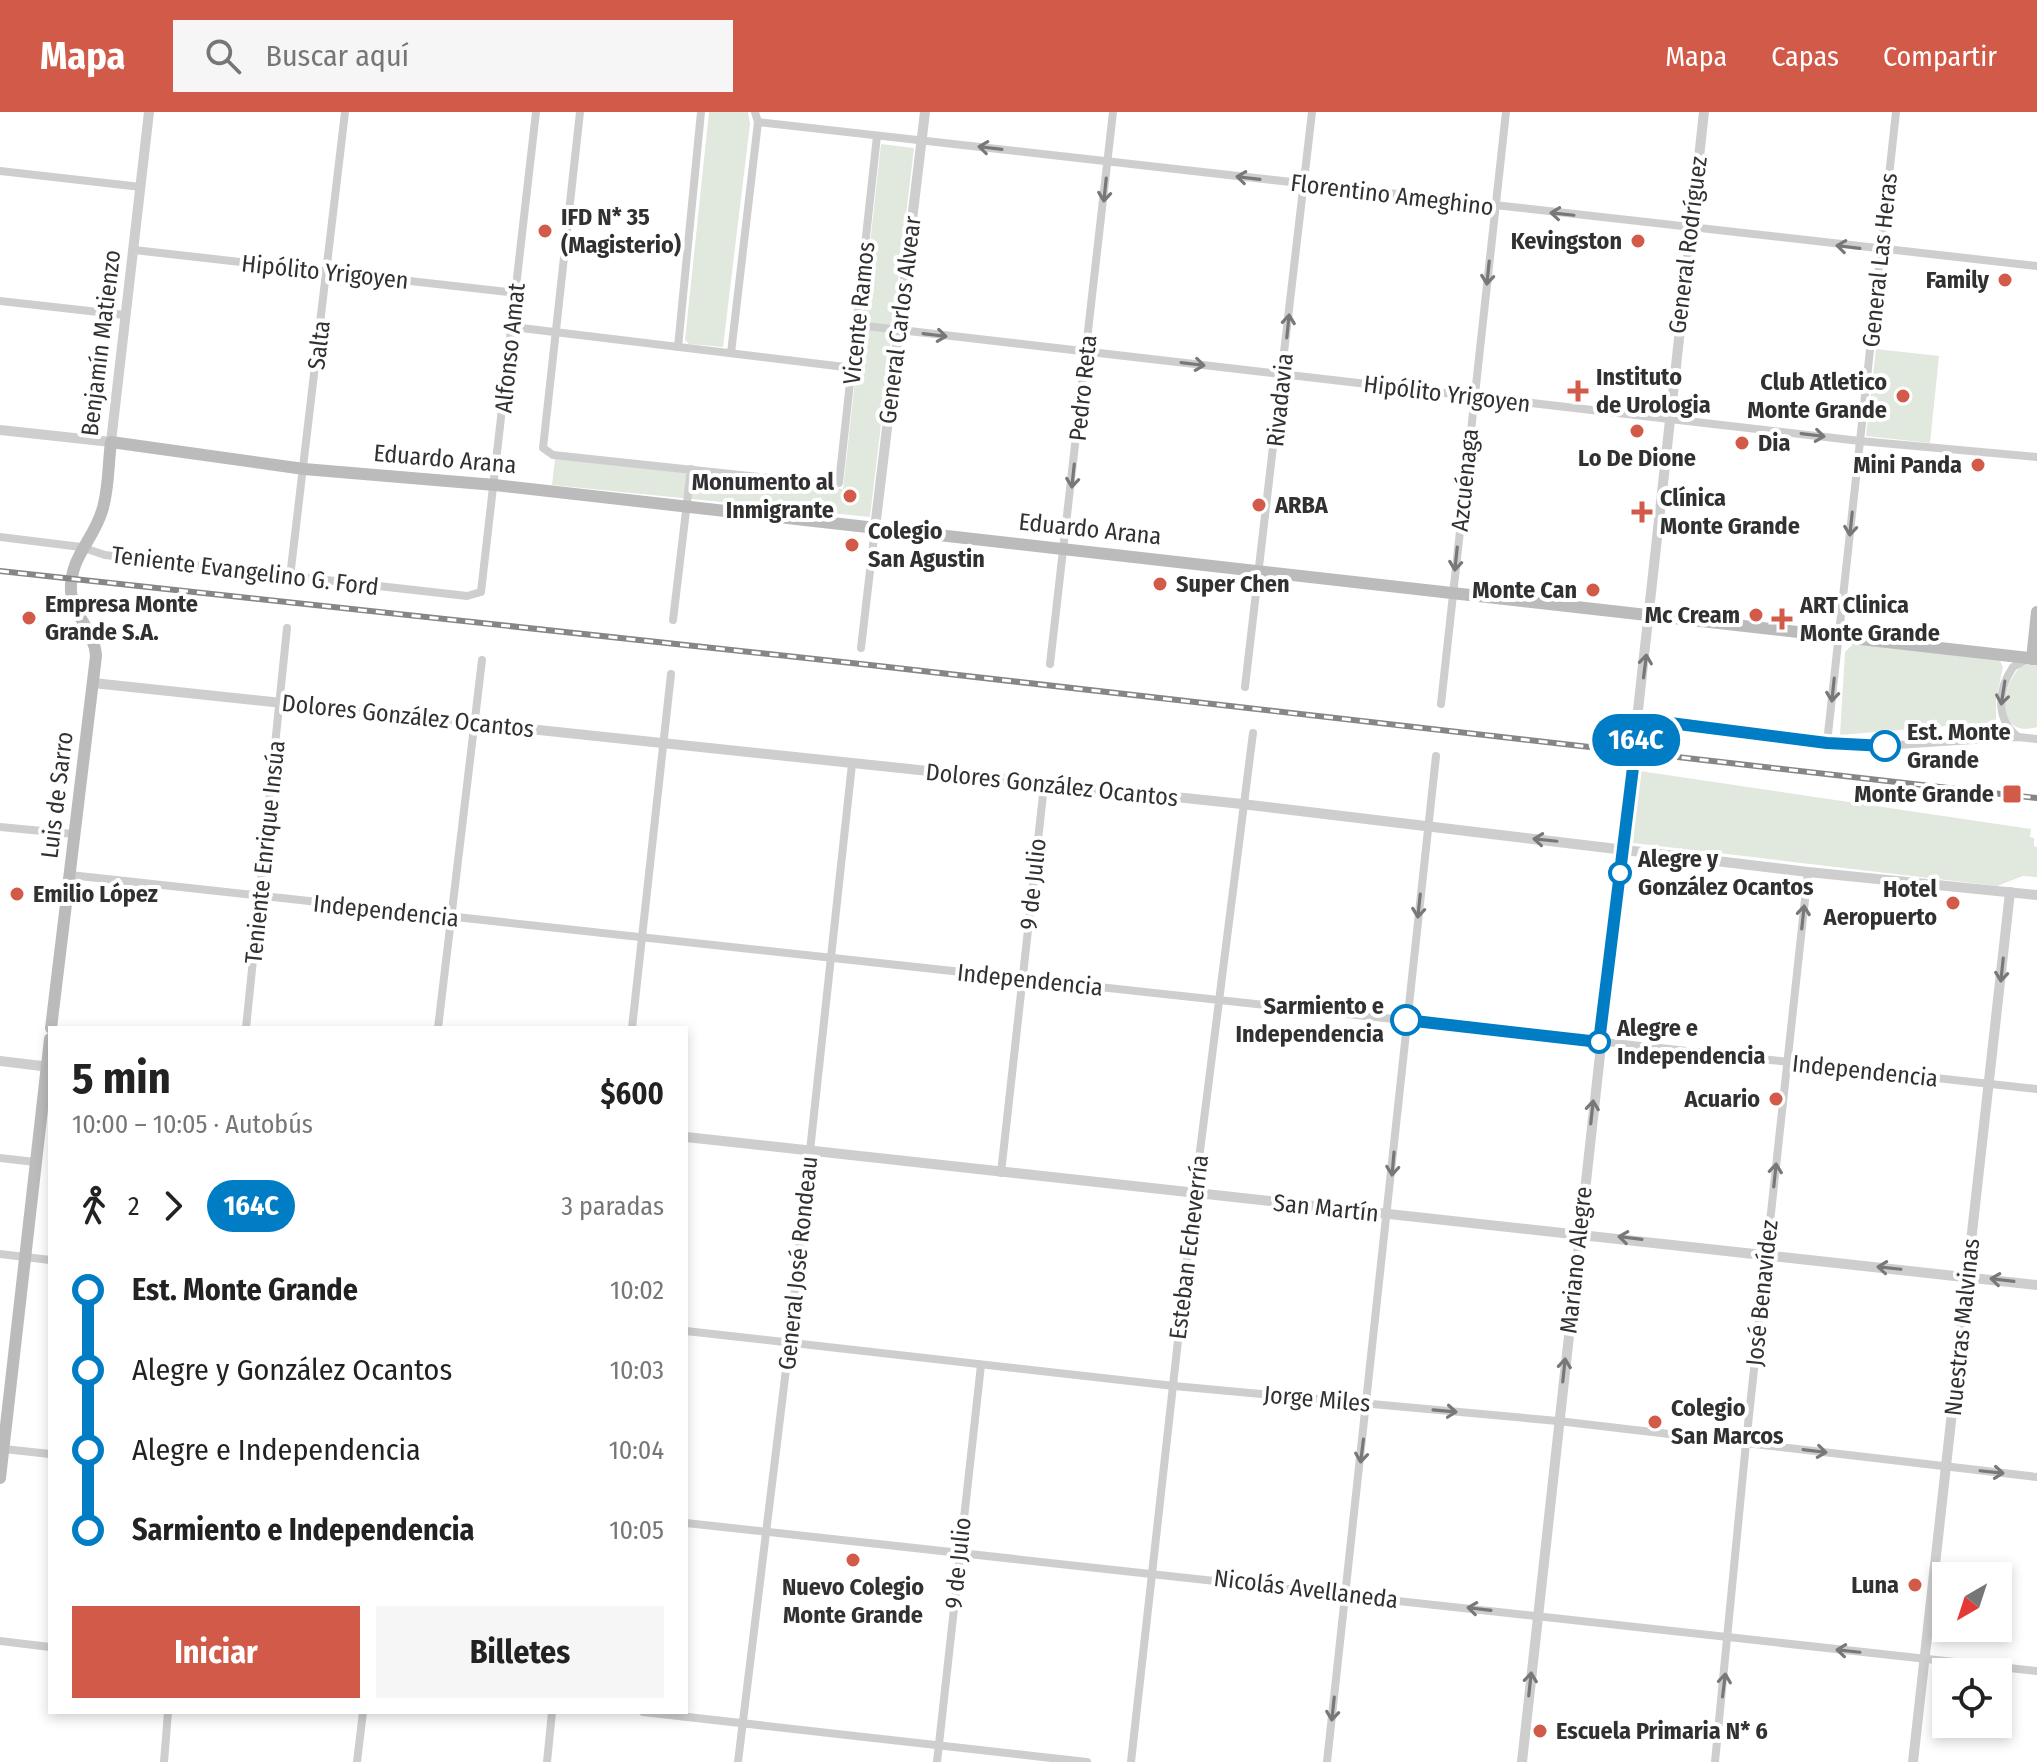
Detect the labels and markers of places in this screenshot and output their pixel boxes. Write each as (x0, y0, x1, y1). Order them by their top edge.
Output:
place label: IFD N* 35 (Magisterio) (561, 203, 681, 259)
marker: IFD N* 35 (Magisterio) (536, 222, 554, 240)
place label: Kevingston (1511, 227, 1622, 255)
marker: Kevingston (1629, 232, 1647, 250)
place label: Family (1926, 266, 1990, 294)
marker: Family (1996, 271, 2014, 289)
place label: Instituto de Urologia (1596, 363, 1711, 419)
place label: Club Atletico Monte Grande (1747, 368, 1887, 424)
marker: Instituto de Urologia (1567, 380, 1589, 402)
marker: Club Atletico Monte Grande (1894, 387, 1912, 405)
marker: Lo De Dione (1628, 422, 1646, 440)
place label: Dia (1758, 429, 1790, 457)
marker: Dia (1733, 434, 1751, 452)
place label: Lo De Dione (1578, 444, 1696, 472)
place label: Mini Panda (1853, 451, 1962, 479)
marker: Mini Panda (1969, 456, 1987, 474)
place label: Monumento al Inmigrante (692, 468, 834, 524)
place label: Clínica Monte Grande (1660, 484, 1800, 540)
marker: Monumento al Inmigrante (841, 487, 859, 505)
place label: ARBA (1274, 491, 1329, 519)
marker: ARBA (1250, 496, 1268, 514)
marker: Clínica Monte Grande (1631, 501, 1653, 523)
place label: Colegio San Agustin (868, 517, 985, 573)
marker: Colegio San Agustin (843, 536, 861, 554)
place label: Super Chen (1176, 570, 1290, 598)
marker: Super Chen (1151, 575, 1169, 593)
place label: Monte Can (1472, 576, 1577, 604)
marker: Monte Can (1584, 581, 1602, 599)
place label: Empresa Monte Grande S.A. (45, 590, 198, 646)
place label: ART Clinica Monte Grande (1799, 591, 1940, 647)
place label: Mc Cream (1645, 601, 1740, 629)
marker: Mc Cream (1747, 606, 1765, 624)
marker: ART Clinica Monte Grande (1771, 608, 1793, 630)
marker: Empresa Monte Grande S.A. (20, 609, 38, 627)
place label: Est. Monte Grande (1907, 718, 2011, 774)
marker: Est. Monte Grande (1870, 731, 1900, 761)
place label: Monte Grande (1854, 780, 1994, 808)
marker: Monte Grande (2001, 783, 2023, 805)
place label: Alegre y González Ocantos (1637, 845, 1814, 901)
marker: Alegre y González Ocantos (1609, 862, 1631, 884)
place label: Hotel Aeropuerto (1823, 875, 1937, 931)
place label: Emilio López (33, 880, 158, 908)
marker: Emilio López (8, 885, 26, 903)
marker: Hotel Aeropuerto (1944, 894, 1962, 912)
place label: Sarmiento e Independencia (1236, 992, 1384, 1048)
marker: Sarmiento e Independencia (1391, 1005, 1421, 1035)
place label: Alegre e Independencia (1616, 1014, 1766, 1070)
marker: Alegre e Independencia (1588, 1031, 1610, 1053)
place label: Acuario (1683, 1085, 1760, 1113)
marker: Acuario (1767, 1090, 1785, 1108)
place label: Colegio San Marcos (1671, 1394, 1784, 1450)
marker: Colegio San Marcos (1646, 1413, 1664, 1431)
marker: Nuevo Colegio Monte Grande (844, 1551, 862, 1569)
place label: Luna (1851, 1571, 1899, 1599)
place label: Nuevo Colegio Monte Grande (782, 1573, 924, 1629)
marker: Luna (1906, 1576, 1924, 1594)
place label: Escuela Primaria N* 6 (1556, 1717, 1768, 1745)
marker: Escuela Primaria N* 6 (1531, 1722, 1549, 1740)

